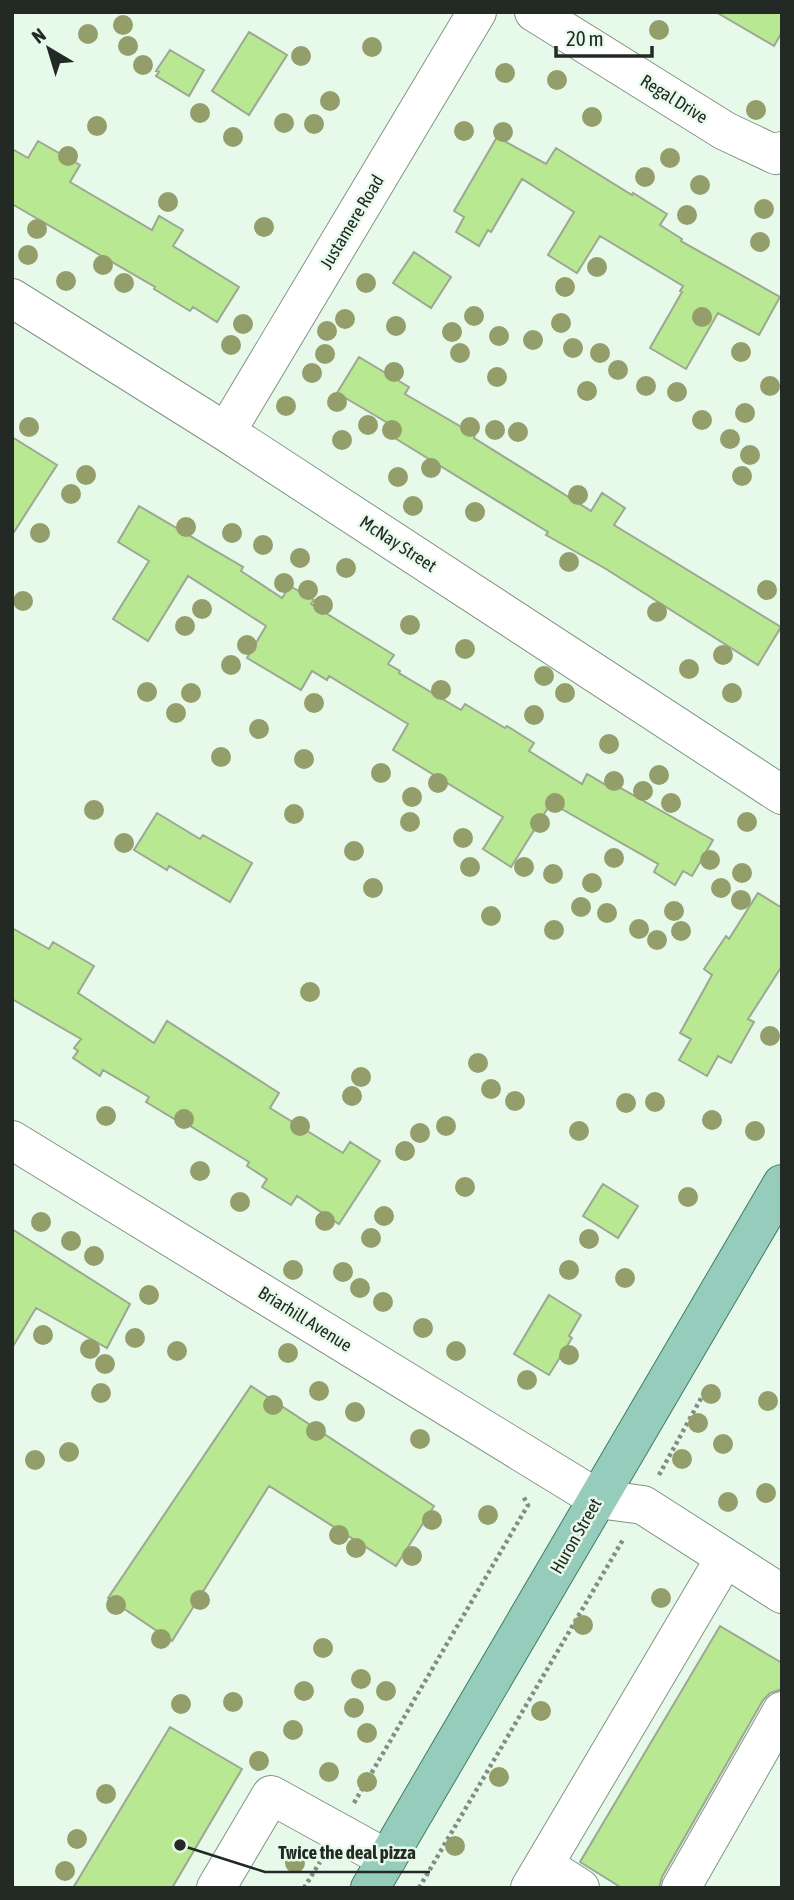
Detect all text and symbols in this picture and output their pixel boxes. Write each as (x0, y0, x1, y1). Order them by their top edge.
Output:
north arrow (14, 14, 84, 84)
scale bar (556, 14, 652, 58)
text: N (27, 23, 50, 48)
text: 20 m (566, 26, 604, 50)
street label: Regal Drive (637, 70, 712, 127)
street label: Justamere Road (315, 171, 388, 272)
street label: McNay Street (356, 511, 441, 576)
street label: Briarhill Avenue (255, 1281, 356, 1356)
street label: Huron Street (546, 1494, 606, 1577)
callout: Twice the deal pizza (265, 1832, 430, 1872)
text: Twice the deal pizza (278, 1841, 416, 1863)

